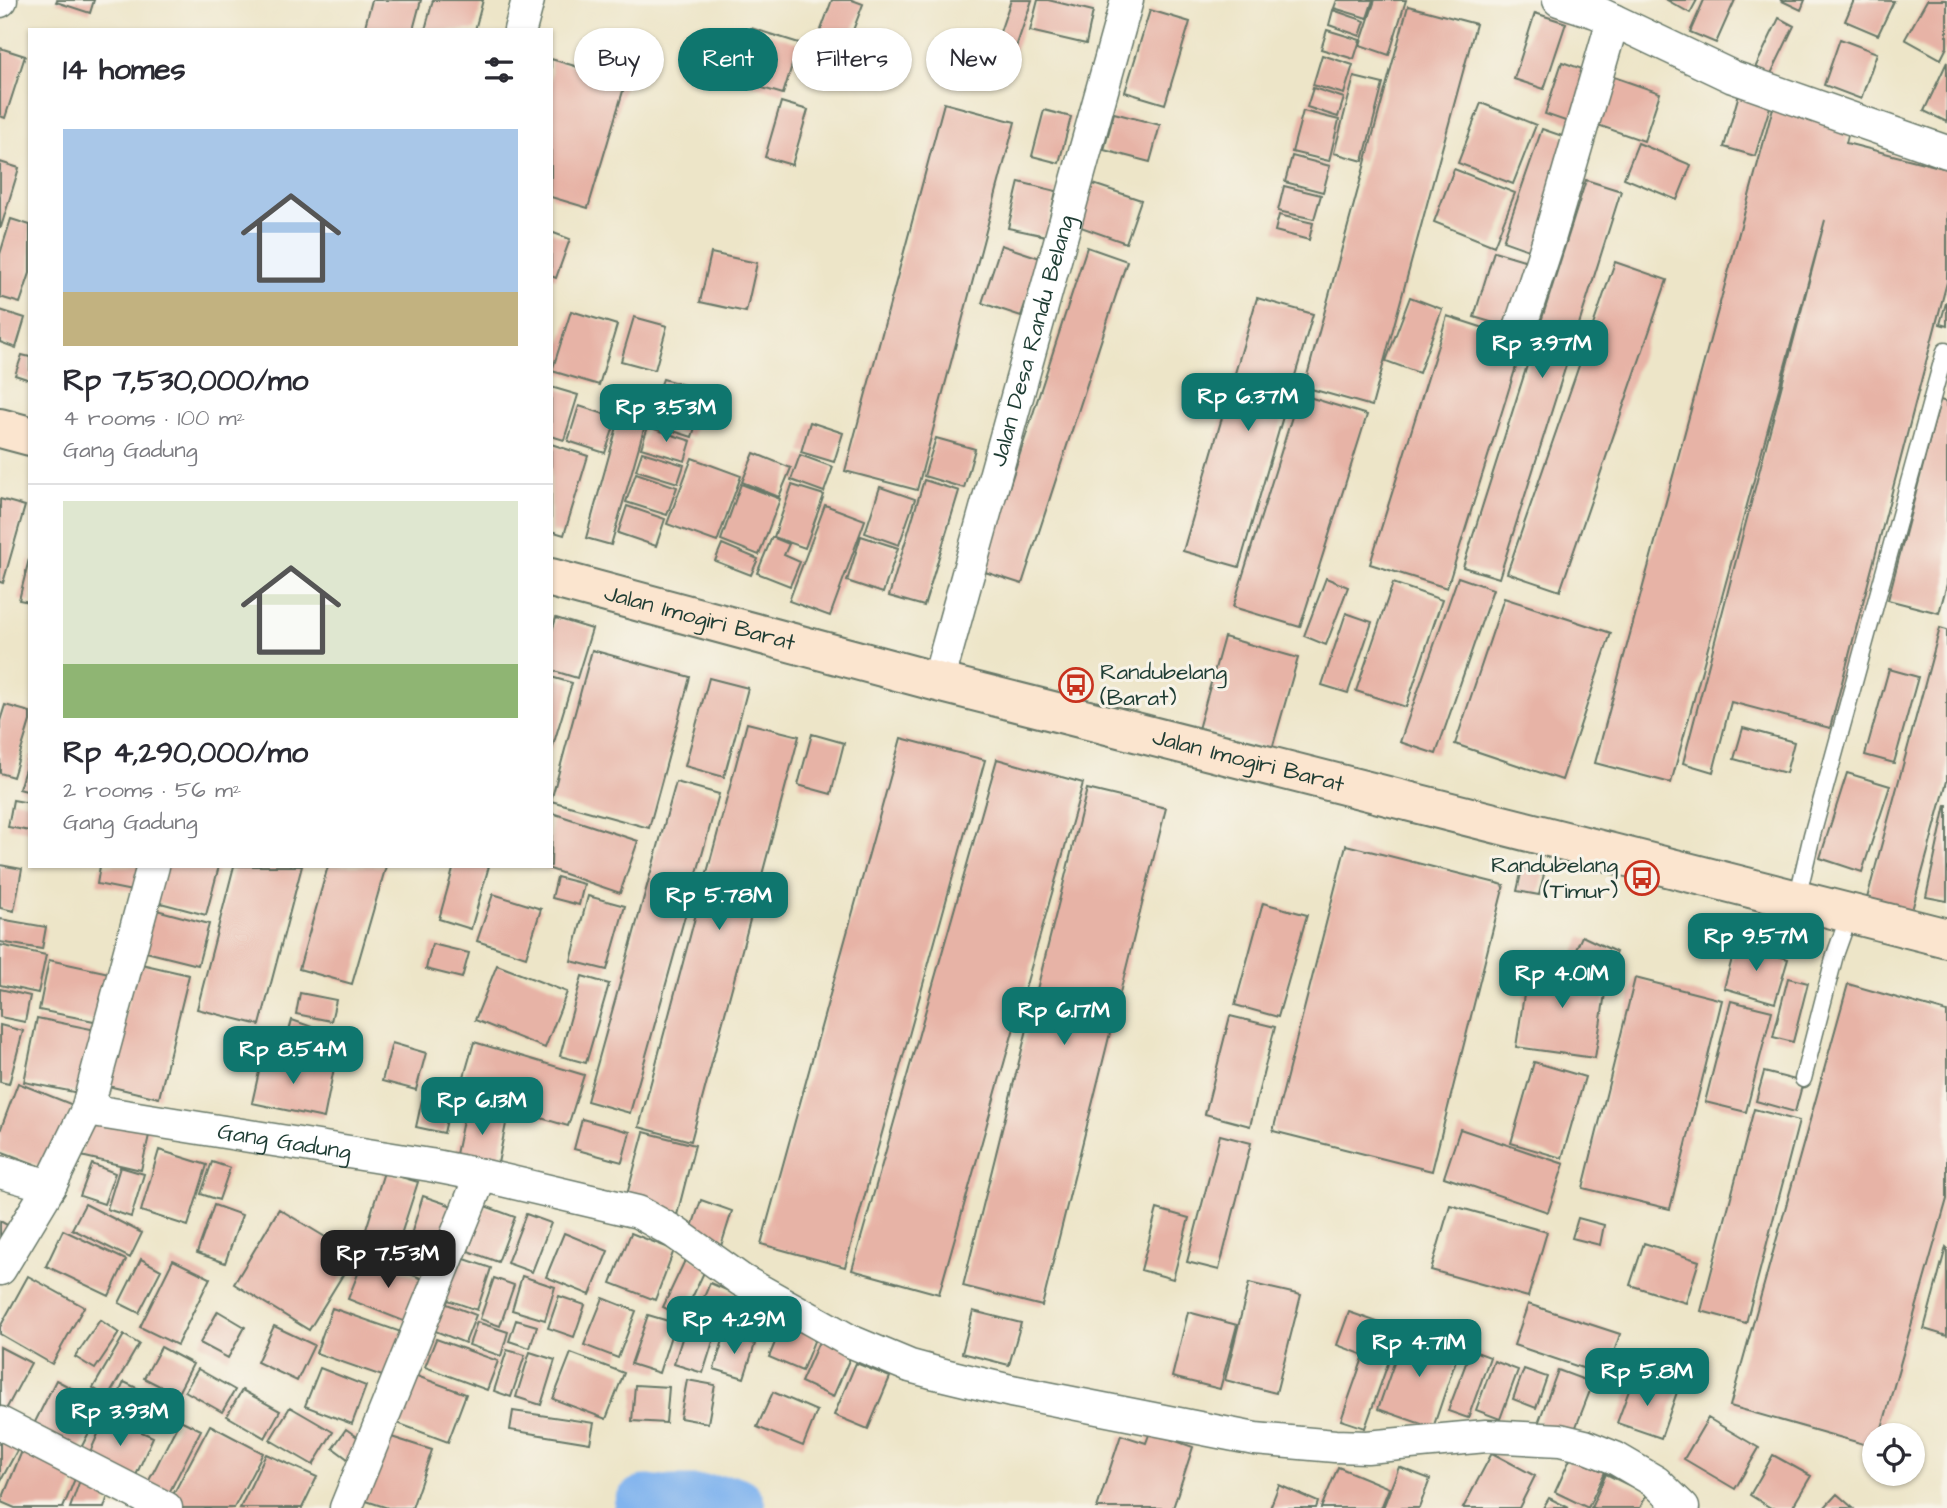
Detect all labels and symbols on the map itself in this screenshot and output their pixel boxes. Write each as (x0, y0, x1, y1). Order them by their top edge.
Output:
street label: Jalan Desa Randu Belang (982, 211, 1084, 470)
pin: Rp 3.97M (1470, 320, 1614, 380)
pin: Rp 6.37M (1176, 374, 1320, 433)
pin: Rp 3.53M (594, 384, 738, 444)
street label: Jalan Imogiri Barat (601, 577, 800, 659)
place label: Randubelang (Barat) (1100, 656, 1227, 714)
bus stop icon: Randubelang (Barat) (1057, 666, 1095, 704)
street label: Jalan Imogiri Barat (1149, 721, 1348, 801)
place label: Randubelang (Timur) (1491, 849, 1618, 907)
bus stop icon: Randubelang (Timur) (1623, 859, 1661, 897)
pin: Rp 5.78M (647, 872, 791, 932)
pin: Rp 9.57M (1684, 914, 1828, 973)
pin: Rp 4.01M (1490, 950, 1634, 1010)
pin: Rp 6.17M (992, 988, 1136, 1047)
pin: Rp 8.54M (221, 1026, 365, 1086)
pin: Rp 6.13M (410, 1078, 554, 1137)
street label: Gang Gadung (215, 1115, 354, 1169)
pin: Rp 7.53M (316, 1230, 460, 1290)
pin: Rp 4.29M (662, 1296, 806, 1356)
pin: Rp 4.71M (1347, 1320, 1491, 1379)
pin: Rp 5.8M (1582, 1348, 1712, 1408)
pin: Rp 3.93M (48, 1388, 192, 1448)

